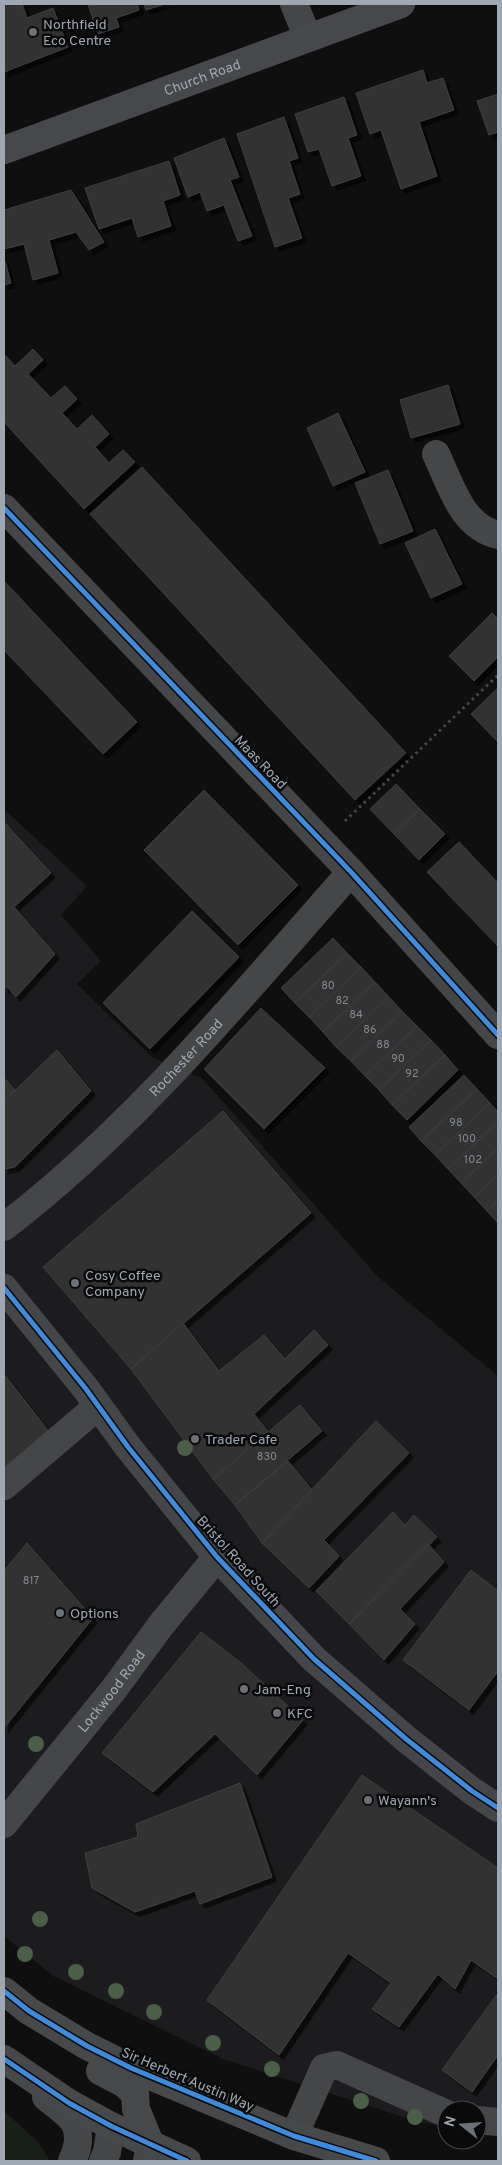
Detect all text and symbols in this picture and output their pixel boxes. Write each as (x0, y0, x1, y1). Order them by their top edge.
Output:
place label: Northfield Eco Centre (43, 17, 111, 50)
marker: Northfield Eco Centre (27, 26, 39, 38)
street label: Church Road (162, 57, 243, 100)
street label: Maas Road (230, 733, 290, 793)
house number: 80 (321, 979, 335, 993)
house number: 82 (335, 994, 349, 1008)
house number: 84 (349, 1008, 363, 1022)
street label: Rochester Road (147, 1016, 227, 1101)
house number: 86 (363, 1023, 377, 1037)
house number: 88 (376, 1038, 390, 1052)
house number: 90 (391, 1052, 405, 1066)
house number: 92 (405, 1067, 419, 1081)
house number: 98 (449, 1116, 463, 1130)
house number: 100 (458, 1132, 476, 1146)
house number: 102 (464, 1153, 482, 1167)
place label: Cosy Coffee Company (85, 1268, 161, 1301)
marker: Cosy Coffee Company (69, 1277, 81, 1289)
place label: Trader Cafe (205, 1432, 277, 1449)
marker: Trader Cafe (189, 1433, 201, 1445)
house number: 830 (257, 1450, 277, 1464)
street label: Bristol Road South (192, 1513, 283, 1611)
house number: 817 (23, 1574, 40, 1588)
place label: Options (70, 1606, 119, 1623)
marker: Options (54, 1607, 66, 1619)
street label: Lockwood Road (75, 1647, 150, 1736)
place label: Jam-Eng (254, 1682, 311, 1699)
marker: Jam-Eng (238, 1683, 250, 1695)
place label: KFC (287, 1706, 313, 1723)
marker: KFC (271, 1707, 283, 1719)
place label: Wayann's (378, 1793, 437, 1810)
marker: Wayann's (362, 1794, 374, 1806)
street label: Sir Herbert Austin Way (119, 2045, 256, 2116)
north arrow (437, 2100, 487, 2150)
text: N (441, 2114, 461, 2129)

